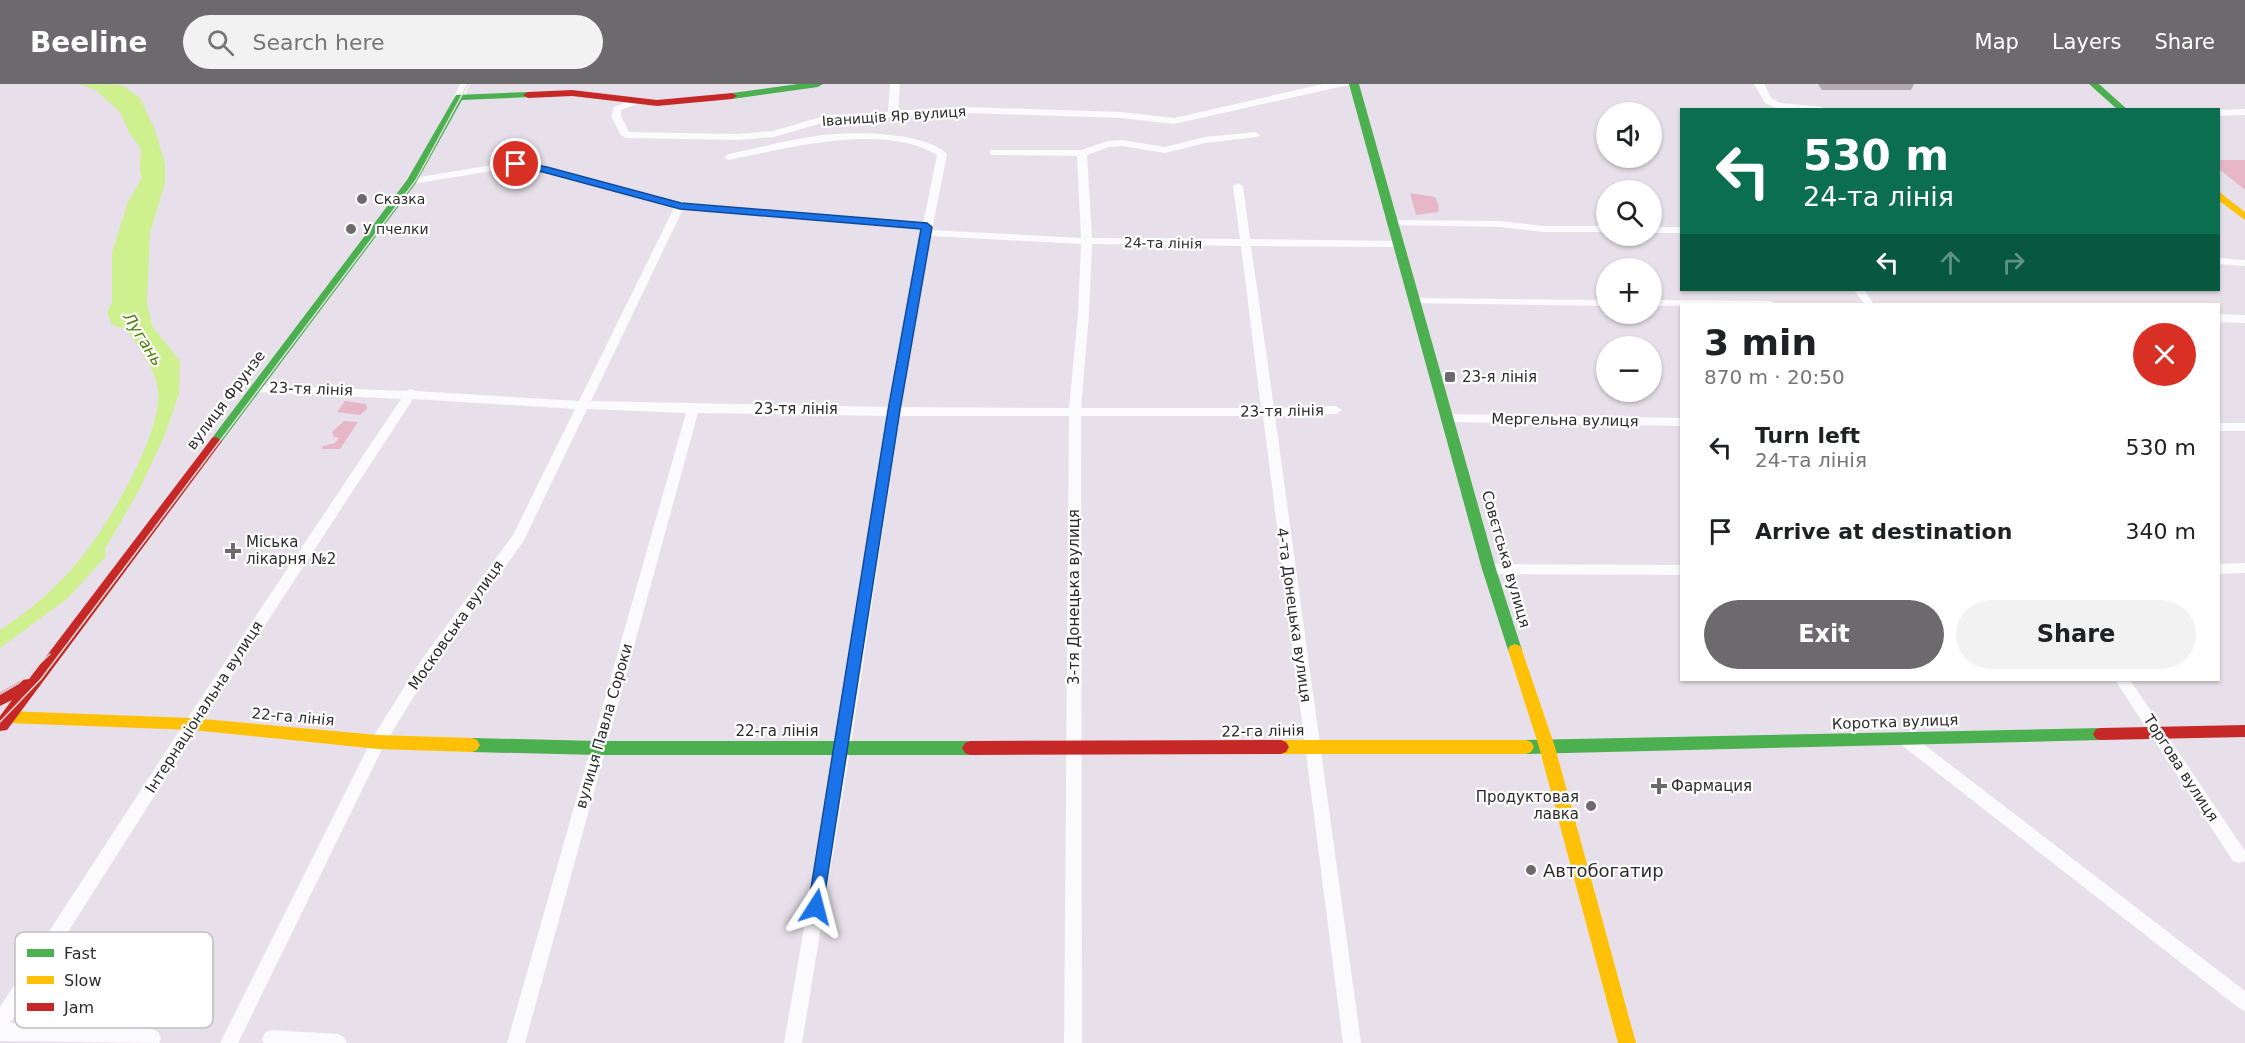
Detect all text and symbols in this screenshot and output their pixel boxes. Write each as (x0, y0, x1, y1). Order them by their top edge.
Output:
search box (183, 15, 603, 69)
text: Beeline (30, 26, 147, 59)
icon: search (204, 26, 237, 59)
text: Search here (252, 30, 385, 55)
text: Map (1975, 30, 2019, 54)
text: Layers (2052, 30, 2121, 54)
text: Share (2154, 30, 2215, 54)
map controls (1596, 102, 1662, 402)
button: sound (1596, 102, 1662, 168)
street label: Іванищів Яр вулиця (821, 103, 967, 129)
text: 530 m (1803, 131, 1949, 180)
icon: left (1704, 132, 1782, 210)
pin (490, 138, 541, 189)
icon: arrive (499, 147, 532, 180)
button: search (1596, 180, 1662, 246)
text: 24-та лінія (1803, 181, 1954, 212)
place label: Сказка (374, 191, 425, 207)
marker: Сказка (355, 192, 369, 206)
place label: У пчелки (363, 221, 429, 237)
marker: У пчелки (344, 222, 358, 236)
street label: 24-та лінія (1124, 234, 1202, 252)
icon: left (1871, 246, 1904, 279)
icon: ahead (1934, 246, 1967, 279)
icon: right (1997, 246, 2030, 279)
button: + (1596, 258, 1662, 324)
water label: Лугань (119, 308, 167, 369)
text: 3 min (1704, 322, 1817, 363)
button: close (2133, 323, 2196, 386)
button: − (1596, 336, 1662, 402)
street label: вулиця Фрунзе (183, 347, 269, 453)
text: 870 m · 20:50 (1704, 365, 1845, 389)
place label: 23-я лінія (1462, 368, 1537, 386)
marker: 23-я лінія (1443, 370, 1457, 384)
street label: 23-тя лінія (269, 379, 353, 399)
street label: 23-тя лінія (754, 400, 838, 418)
street label: 23-тя лінія (1240, 401, 1324, 421)
street label: Мергельна вулиця (1491, 410, 1639, 430)
text: Turn left (1755, 423, 1860, 448)
icon: left (1704, 431, 1737, 464)
text: 530 m (2126, 435, 2196, 460)
text: 24-та лінія (1755, 448, 1867, 472)
street label: Совєтська вулиця (1478, 488, 1534, 630)
street label: 3-тя Донецька вулиця (1065, 509, 1083, 685)
icon: arrive (1704, 515, 1737, 548)
text: Arrive at destination (1755, 519, 2012, 544)
text: 340 m (2126, 519, 2196, 544)
street label: 4-та Донецька вулиця (1273, 527, 1315, 703)
place label: Міська лікарня №2 (246, 533, 336, 568)
marker: Міська лікарня №2 (224, 542, 242, 560)
street label: Московська вулиця (405, 557, 507, 693)
button: Exit (1704, 600, 1944, 669)
button: Share (1956, 600, 2196, 669)
street label: Інтернаціональна вулиця (142, 617, 266, 797)
street label: вулиця Павла Сороки (572, 641, 636, 811)
street label: 22-га лінія (251, 704, 335, 730)
street label: Торгова вулиця (2139, 710, 2222, 825)
street label: Коротка вулиця (1831, 711, 1959, 733)
street label: 22-га лінія (1221, 721, 1305, 741)
street label: 22-га лінія (735, 722, 819, 740)
place label: Фармация (1671, 777, 1752, 795)
marker: Фармация (1652, 779, 1666, 793)
place label: Продуктовая лавка (1476, 788, 1579, 823)
marker: Продуктовая лавка (1584, 799, 1598, 813)
place label: Автобогатир (1543, 860, 1664, 881)
marker: Автобогатир (1524, 863, 1538, 877)
position arrow (784, 875, 848, 939)
legend (15, 932, 213, 1028)
text: Fast (64, 944, 96, 963)
text: Slow (64, 971, 101, 990)
text: Jam (63, 998, 94, 1017)

